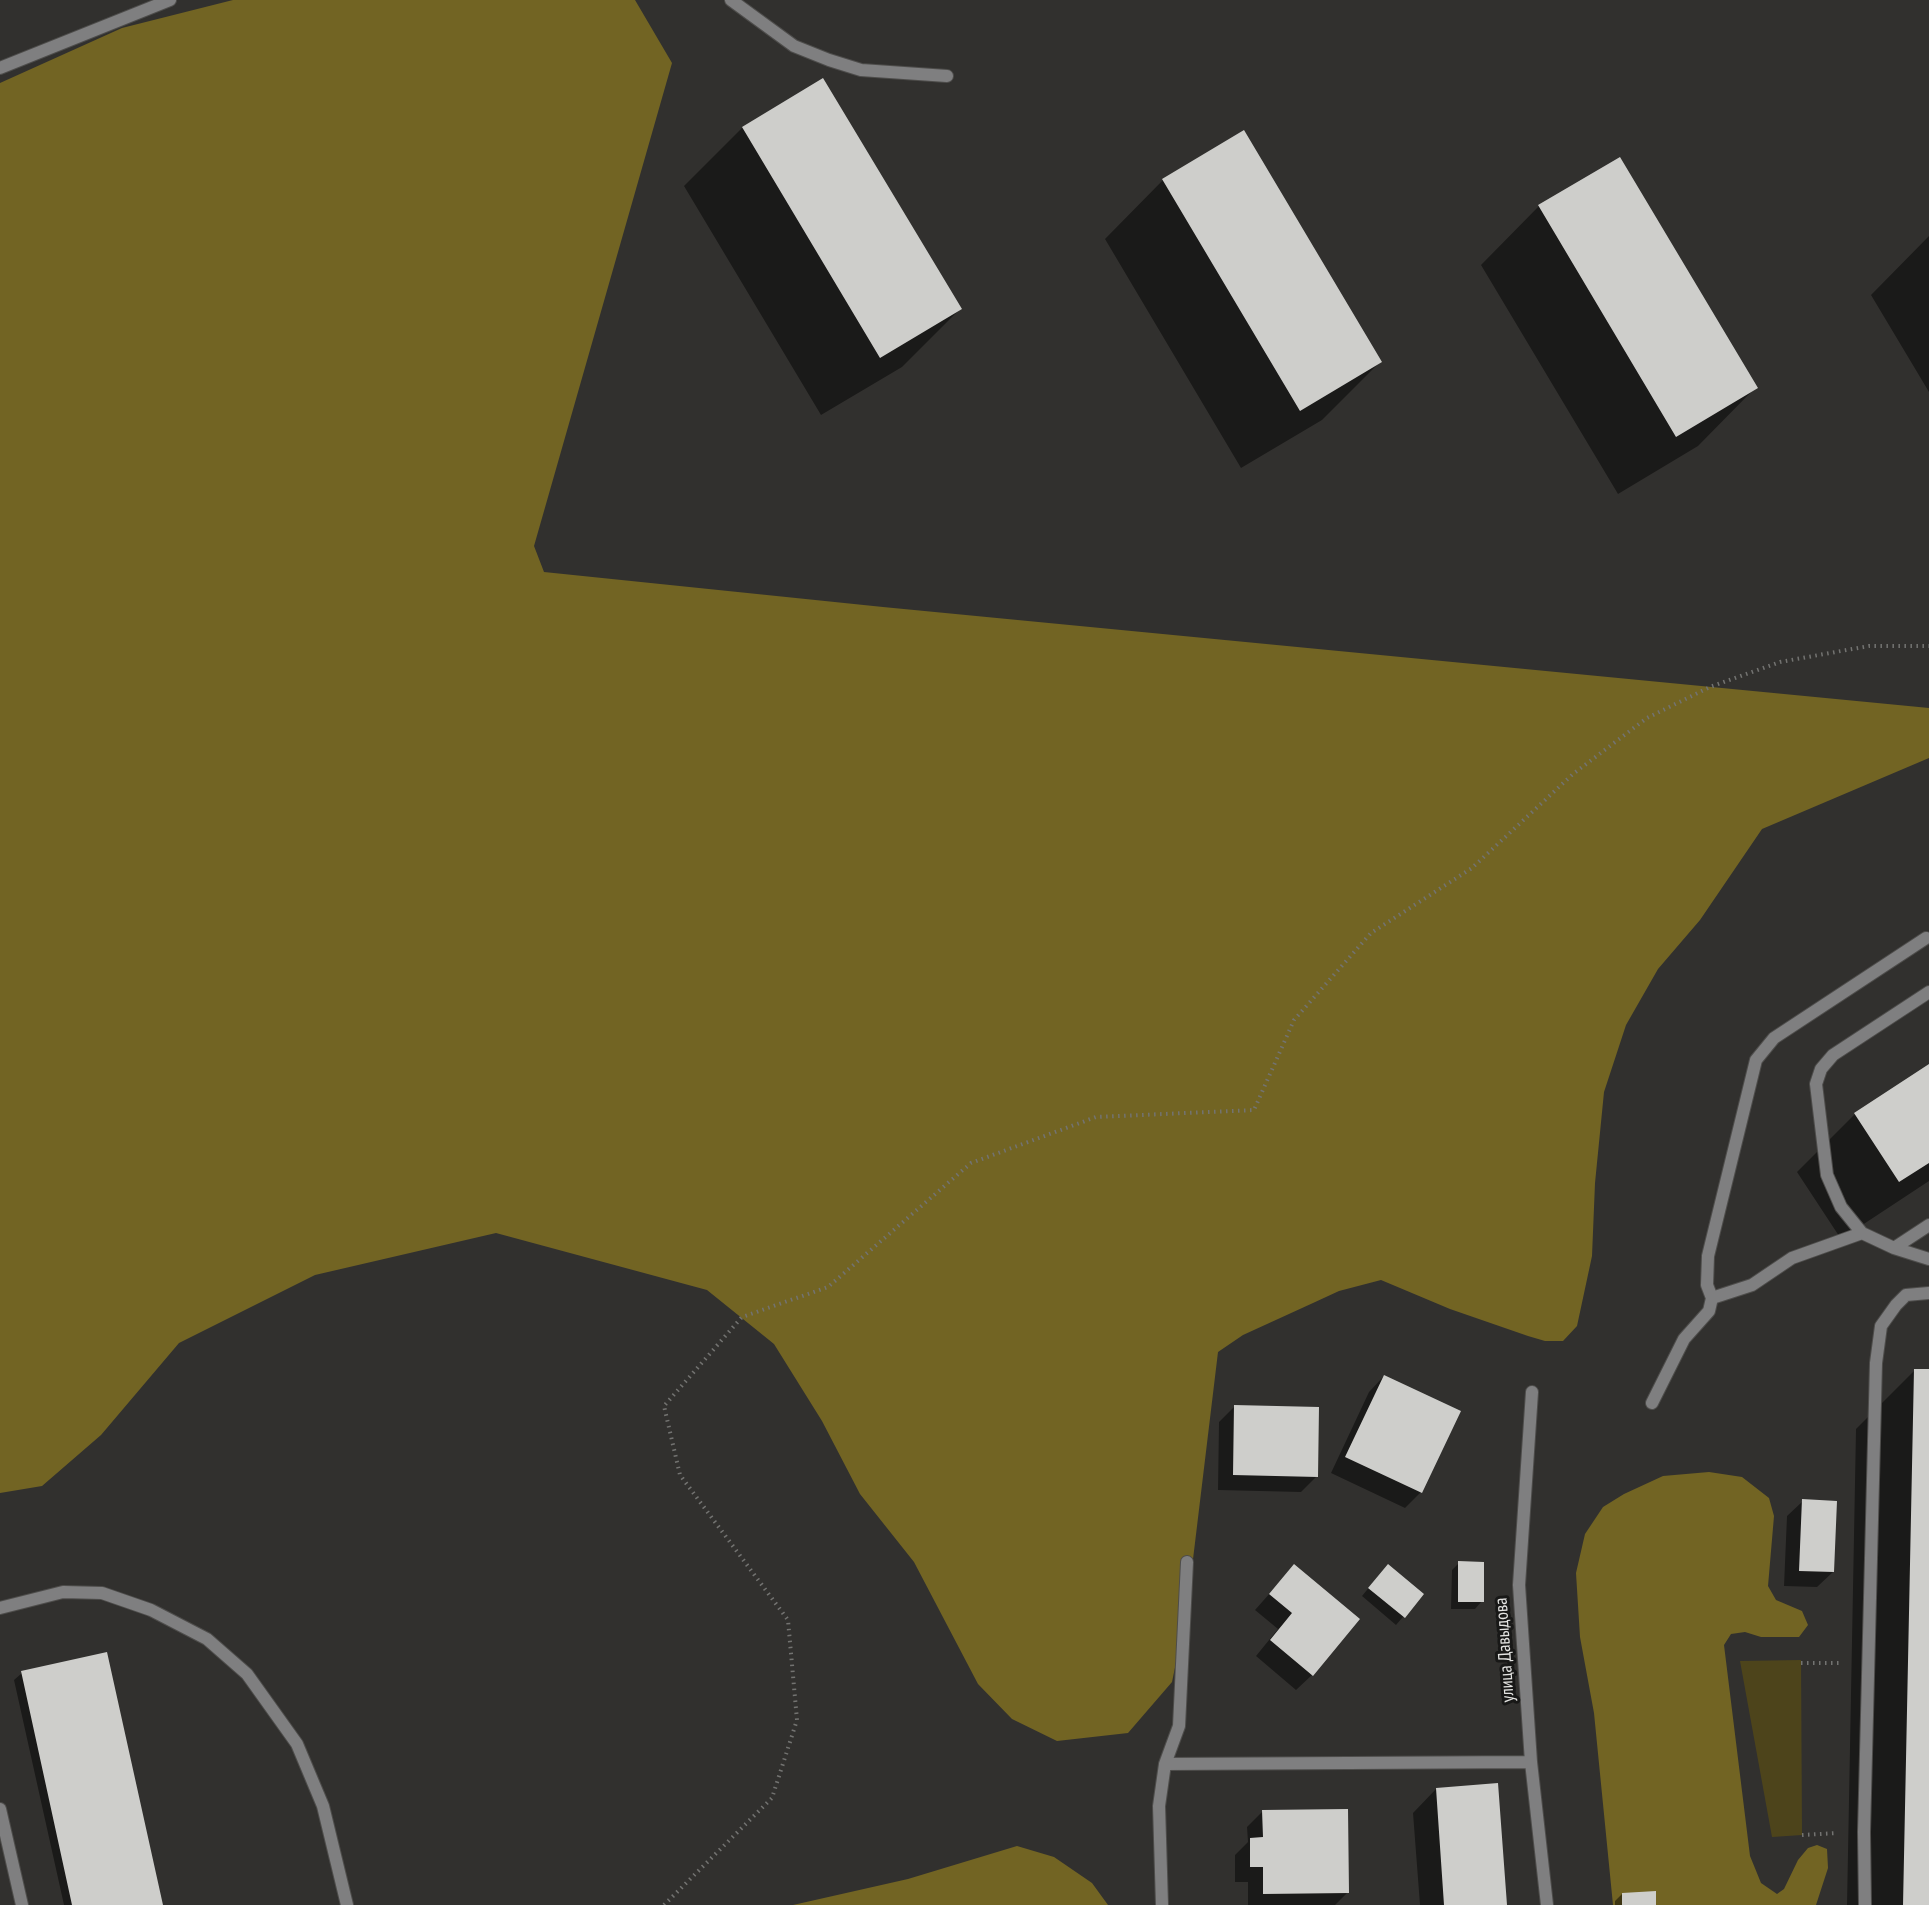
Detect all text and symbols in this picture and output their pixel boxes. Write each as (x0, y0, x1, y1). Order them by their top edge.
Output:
street label: улица Давыдова (1491, 1597, 1519, 1703)

